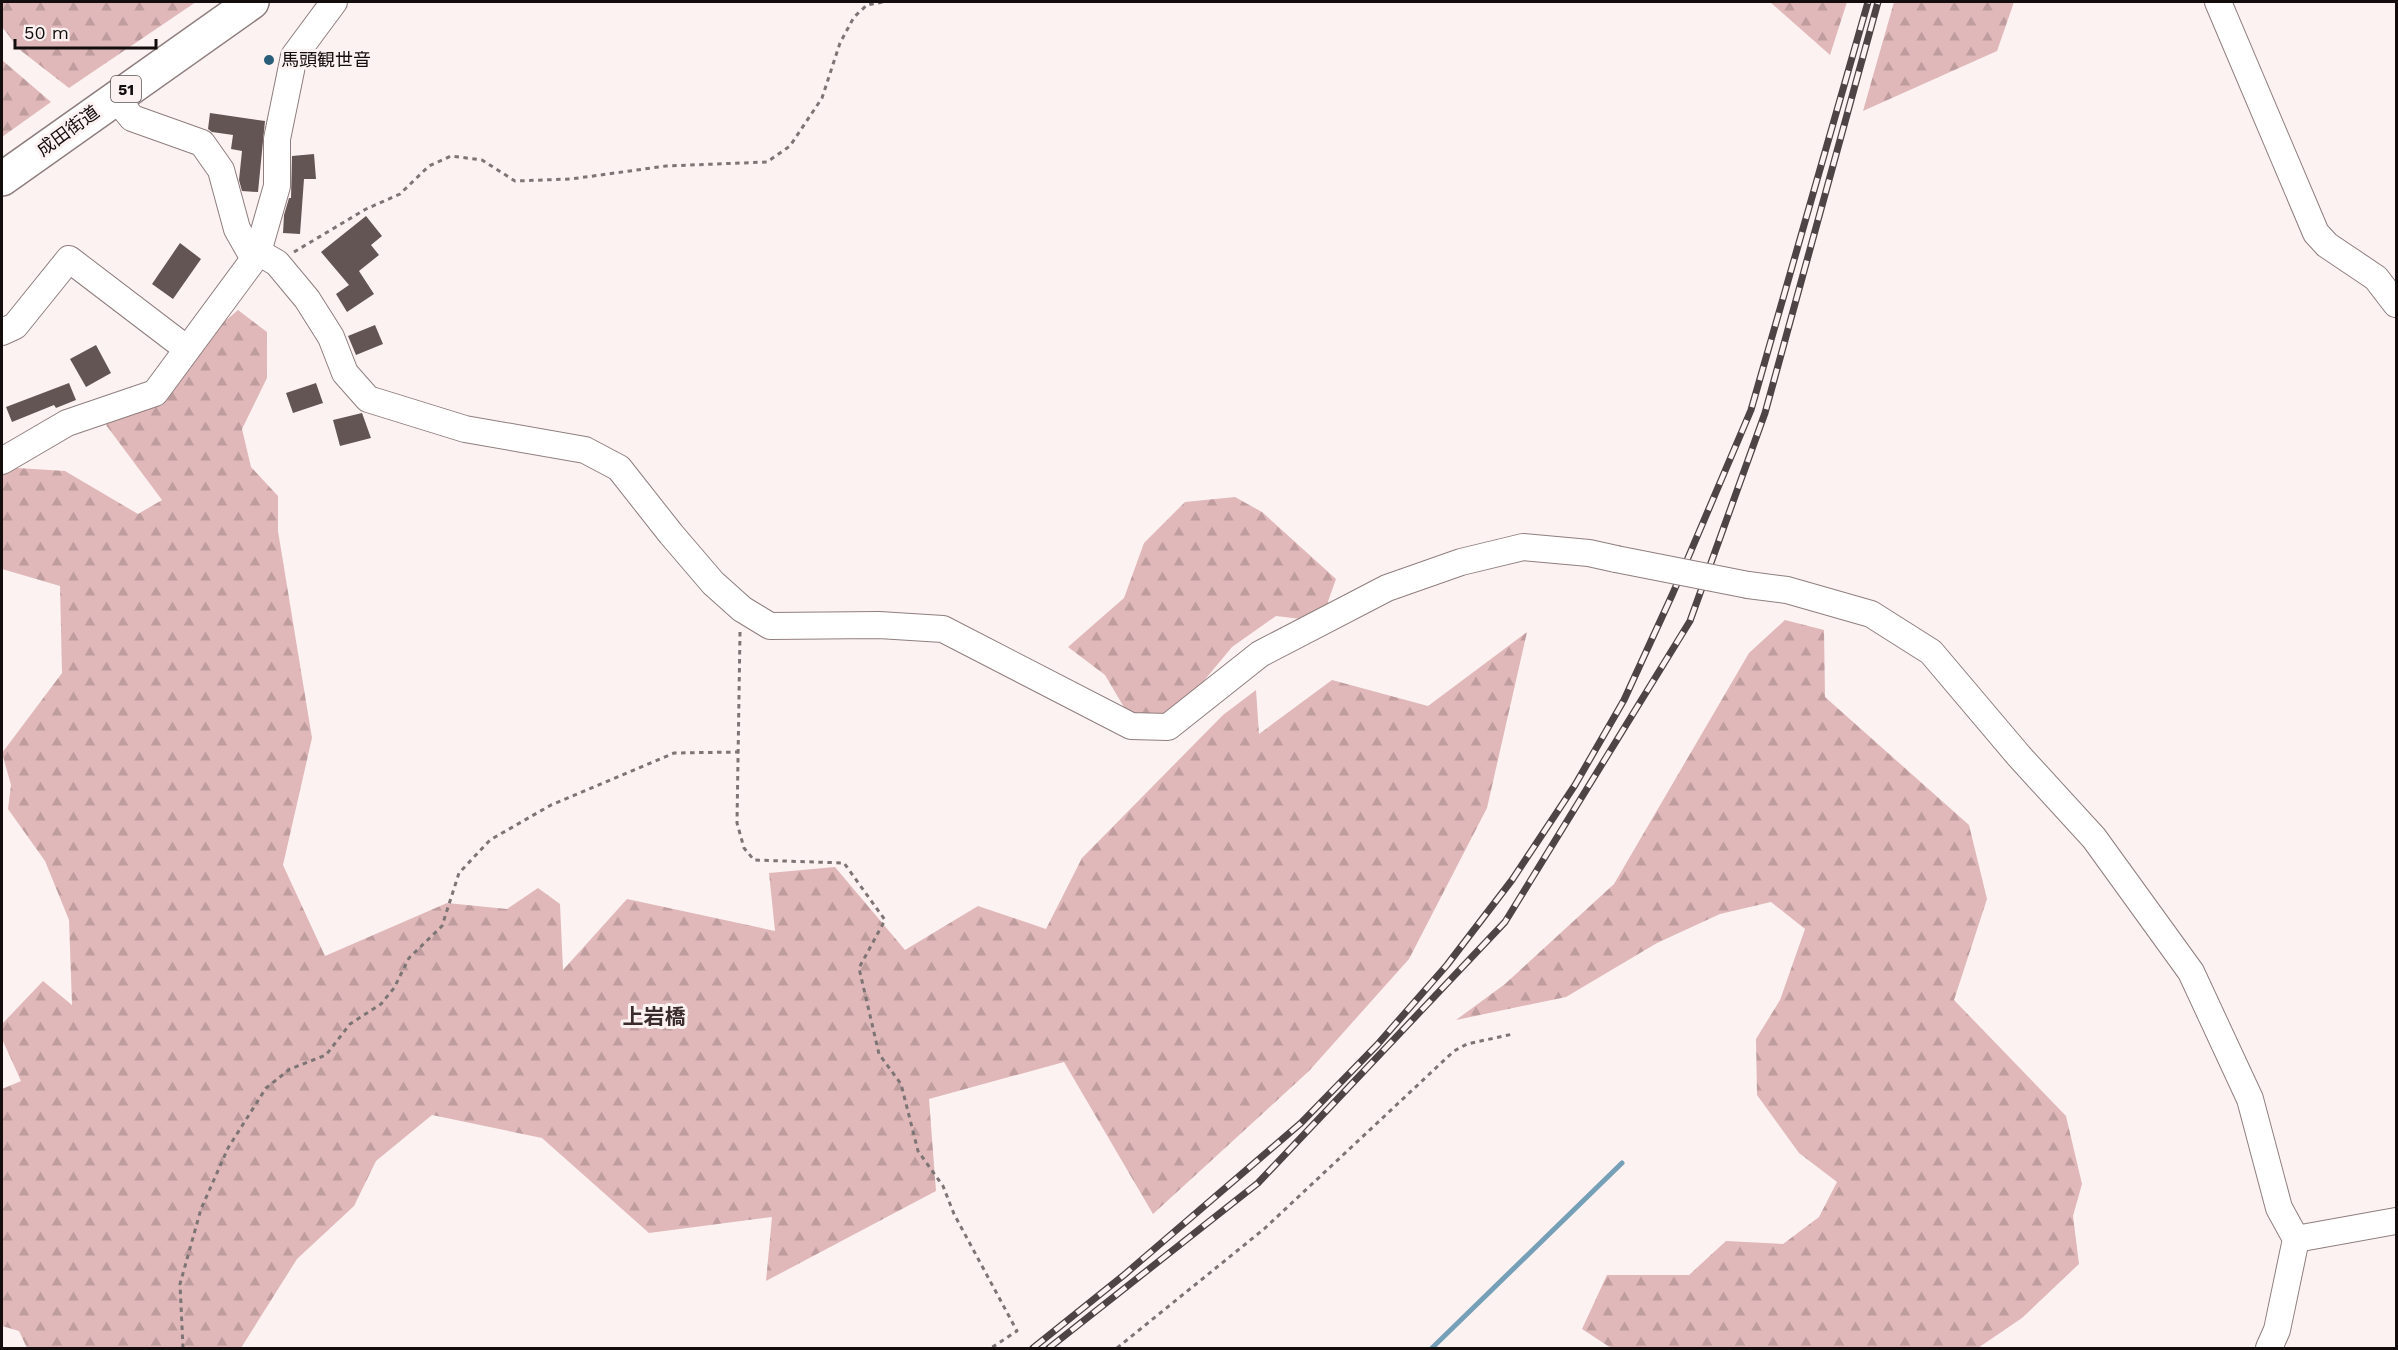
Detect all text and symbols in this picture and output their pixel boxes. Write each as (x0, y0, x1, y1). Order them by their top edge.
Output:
scale bar (15, 12, 156, 50)
text: 50 m (24, 22, 69, 43)
place label: 馬頭観世音 (281, 49, 371, 70)
marker: 馬頭観世音 (262, 53, 276, 67)
road number: 51 (111, 76, 141, 102)
street label: 成田街道 (32, 101, 103, 160)
district label: 上岩橋 (623, 1004, 686, 1029)

